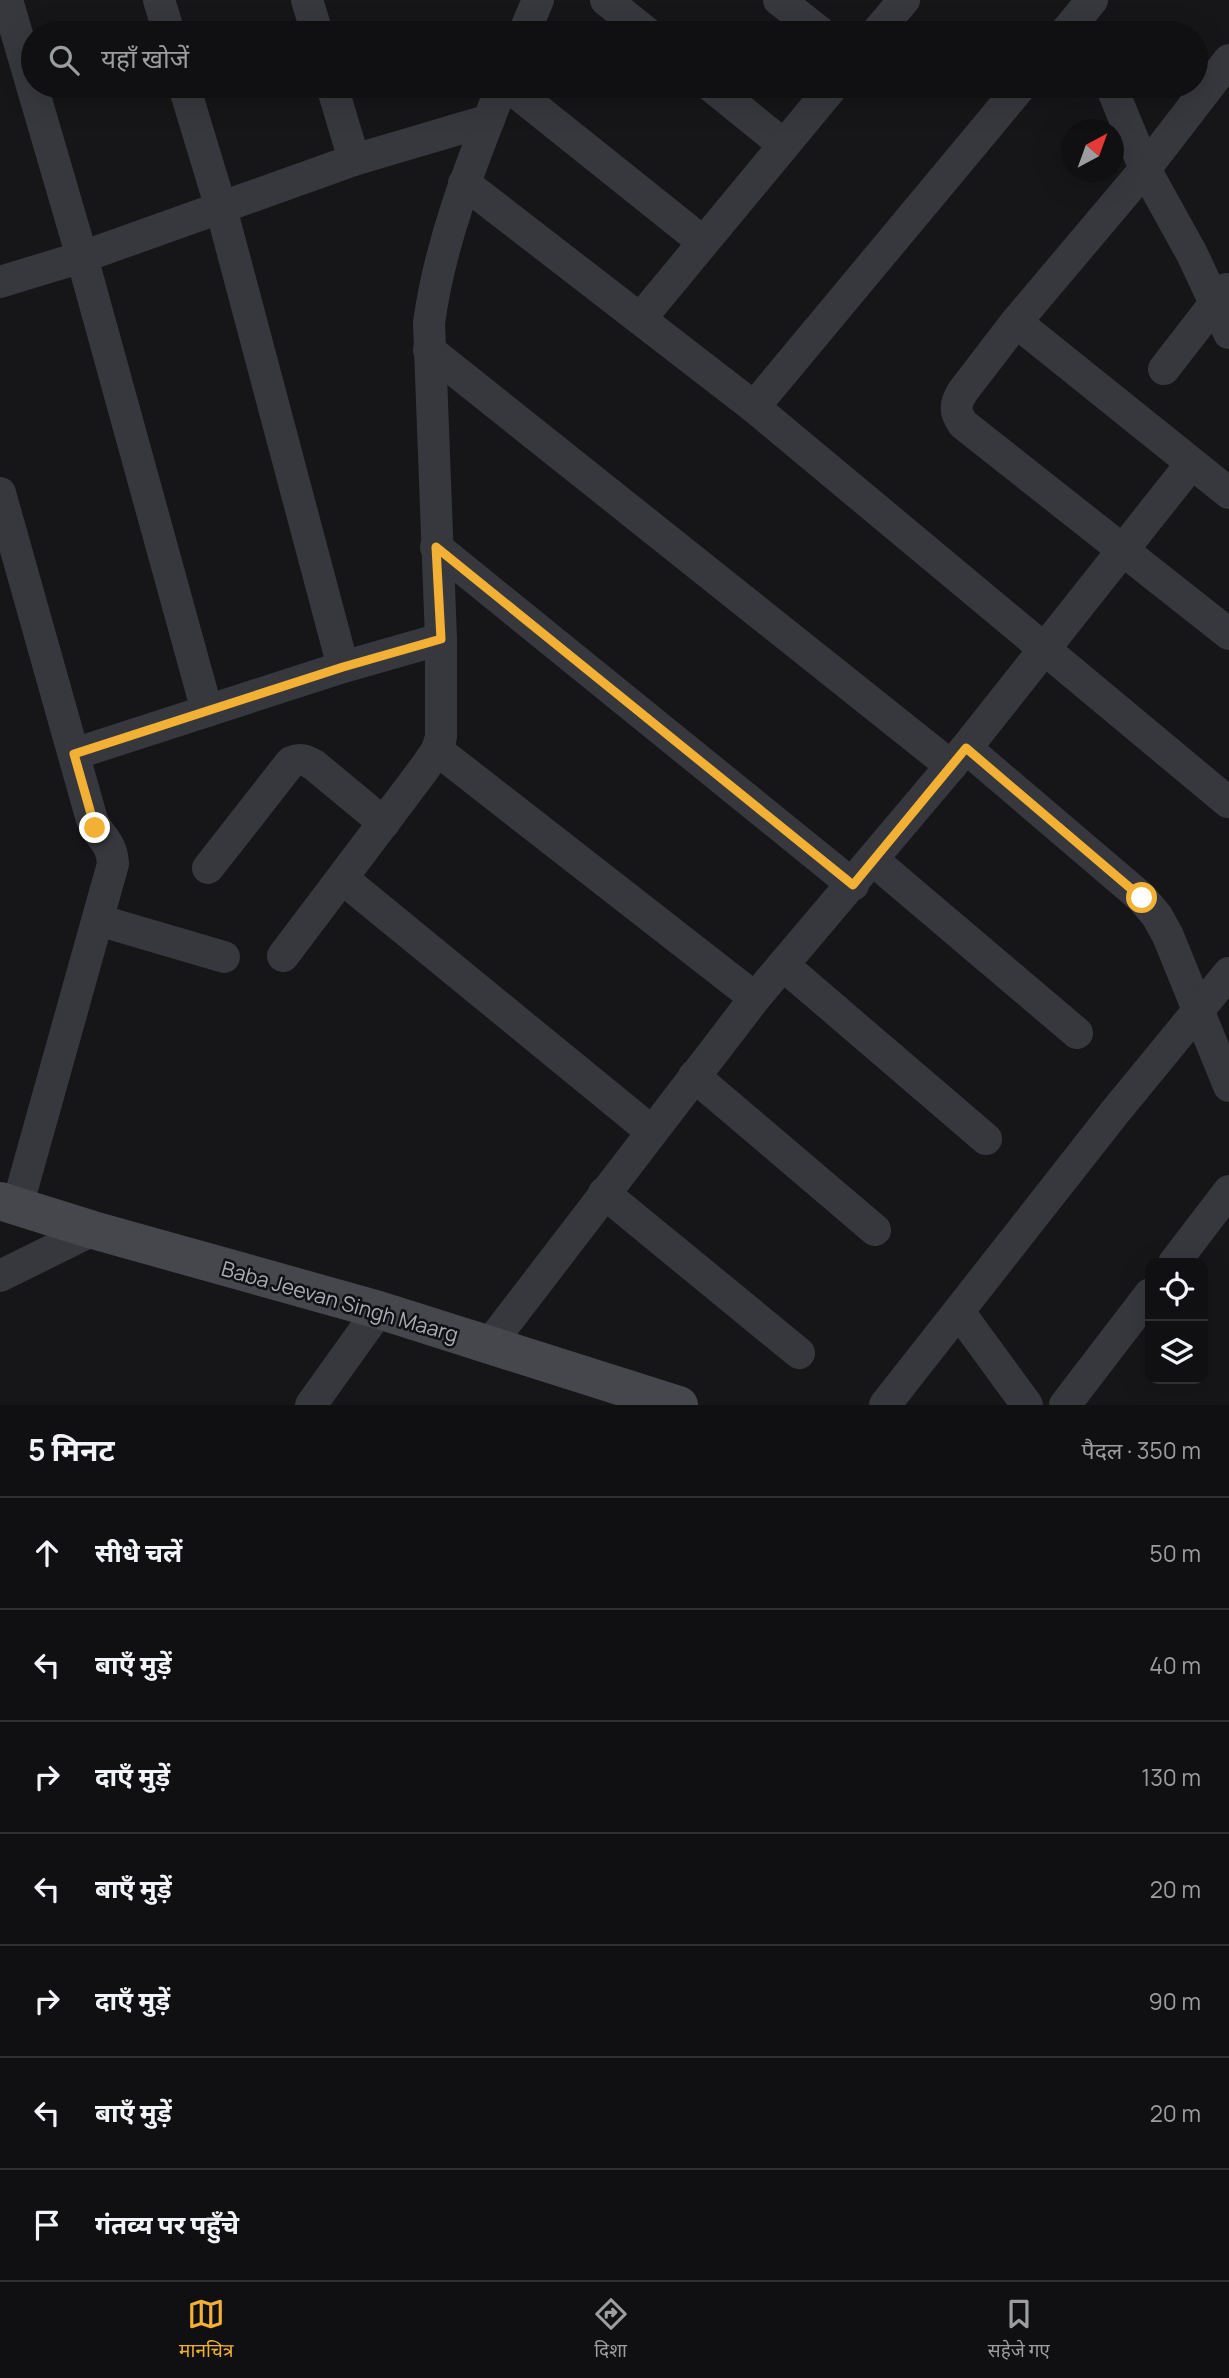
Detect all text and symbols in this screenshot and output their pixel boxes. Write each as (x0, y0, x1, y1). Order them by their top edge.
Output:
search box (21, 21, 1208, 98)
text: यहाँ खोजें (101, 40, 189, 76)
icon: search (45, 41, 83, 79)
north arrow (1061, 119, 1124, 182)
route end (79, 812, 110, 843)
route start (1126, 882, 1157, 913)
street label: Baba Jeevan Singh Maarg (218, 1254, 462, 1348)
map controls (1145, 1258, 1208, 1384)
button: locate (1145, 1258, 1208, 1321)
button: layers (1145, 1321, 1208, 1384)
text: 5 मिनट (28, 1429, 115, 1470)
text: पैदल · 350 m (1082, 1434, 1201, 1466)
icon: ahead (28, 1534, 66, 1572)
text: सीधे चलें (95, 1534, 182, 1570)
text: 50 m (1150, 1537, 1201, 1569)
icon: left (28, 1646, 66, 1684)
text: बाएँ मुड़ें (95, 1646, 172, 1682)
text: 40 m (1149, 1649, 1201, 1681)
icon: right (28, 1758, 66, 1796)
text: दाएँ मुड़ें (95, 1758, 170, 1794)
text: 130 m (1141, 1761, 1201, 1793)
icon: left (28, 1870, 66, 1908)
text: बाएँ मुड़ें (95, 1870, 172, 1906)
text: 20 m (1150, 1873, 1201, 1905)
icon: right (28, 1982, 66, 2020)
text: दाएँ मुड़ें (95, 1982, 170, 2018)
text: 90 m (1149, 1985, 1201, 2017)
icon: left (28, 2094, 66, 2132)
text: बाएँ मुड़ें (95, 2094, 172, 2130)
text: 20 m (1150, 2097, 1201, 2129)
icon: arrive (28, 2206, 66, 2244)
text: गंतव्य पर पहुँचे (95, 2206, 239, 2242)
tab: मानचित्र (179, 2295, 233, 2365)
tab: दिशा (592, 2295, 630, 2365)
tab: सहेजे गए (988, 2295, 1050, 2365)

